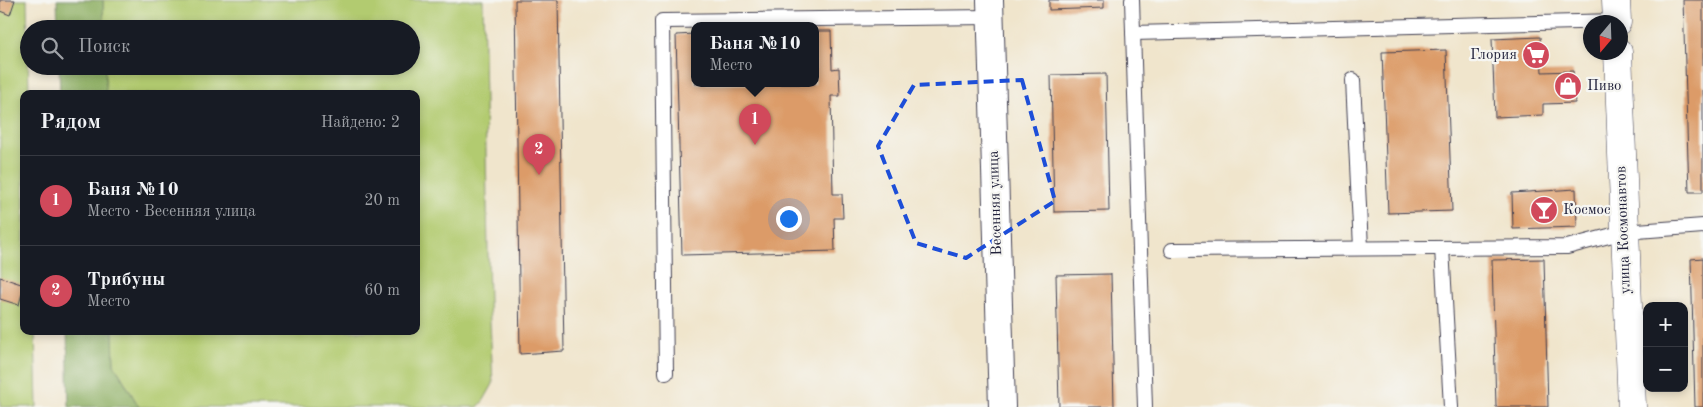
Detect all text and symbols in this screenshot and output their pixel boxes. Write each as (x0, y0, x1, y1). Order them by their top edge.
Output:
north arrow (1583, 15, 1628, 60)
search box (20, 20, 420, 75)
popup (691, 22, 819, 87)
icon: search (38, 34, 66, 62)
text: Баня №10 (709, 35, 801, 54)
text: Поиск (78, 38, 130, 57)
supermarket icon: Глория (1521, 40, 1551, 70)
place label: Глория (1470, 48, 1517, 63)
text: Место (709, 58, 752, 74)
shop icon: Пиво (1553, 71, 1583, 101)
place label: Пиво (1587, 79, 1622, 94)
pin: 1 (739, 104, 771, 145)
text: Рядом (40, 112, 101, 133)
text: Найдено: 2 (321, 115, 400, 131)
pin: 2 (523, 134, 555, 175)
street label: Весенняя улица (987, 150, 1005, 256)
street label: улица Космонавтов (1614, 166, 1634, 294)
text: Баня №10 (87, 181, 179, 200)
text: 1 (51, 193, 61, 209)
text: 20 m (364, 193, 400, 209)
bar icon: Космос (1529, 195, 1559, 225)
place label: Космос (1563, 203, 1611, 218)
text: Место · Весенняя улица (87, 204, 256, 220)
your location (776, 206, 802, 232)
text: Трибуны (87, 271, 165, 290)
text: 2 (51, 283, 61, 299)
text: 60 m (364, 283, 400, 299)
text: Место (87, 294, 130, 310)
map controls (1643, 302, 1688, 392)
button: + (1643, 302, 1688, 347)
button: − (1643, 347, 1688, 392)

